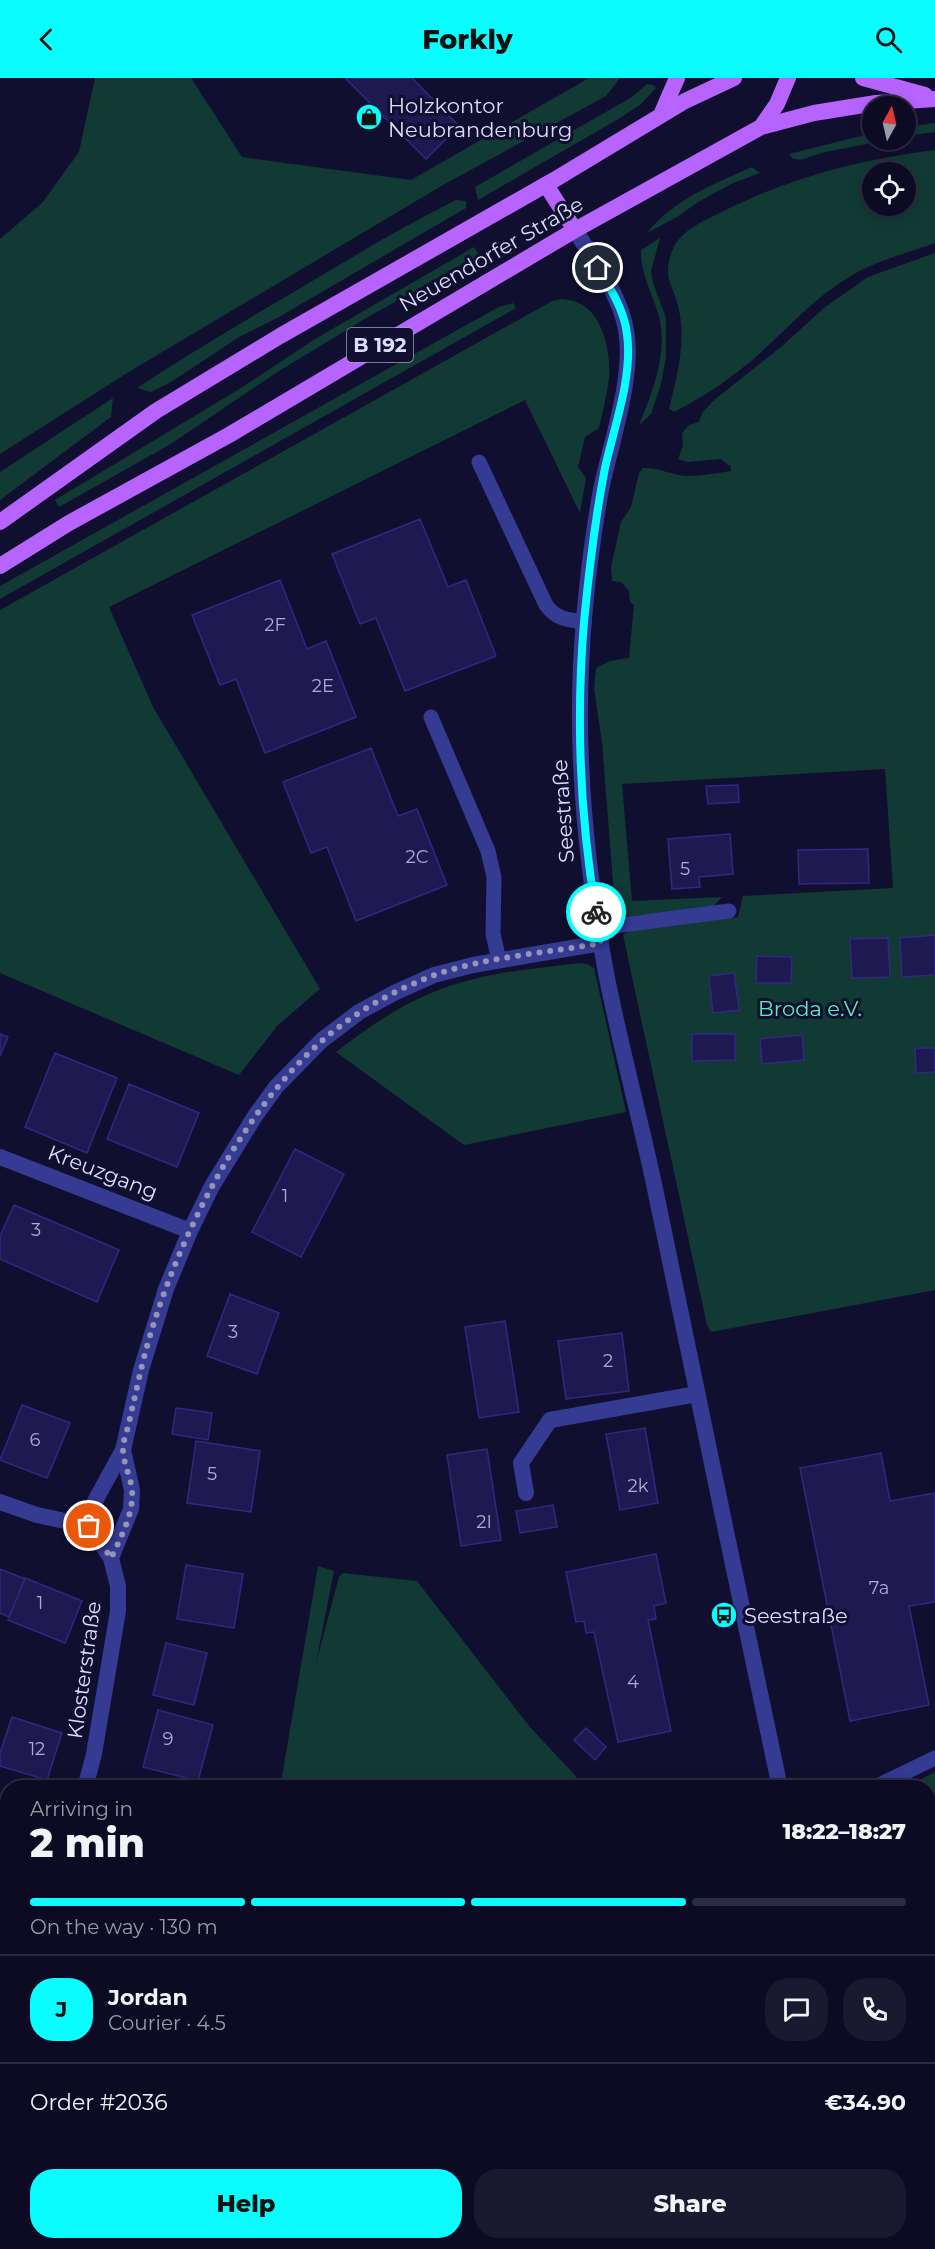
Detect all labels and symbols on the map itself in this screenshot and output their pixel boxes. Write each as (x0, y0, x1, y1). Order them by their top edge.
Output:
place label: Holzkontor Neubrandenburg (388, 93, 572, 142)
north arrow (862, 96, 916, 150)
shop icon: Holzkontor Neubrandenburg (354, 102, 384, 132)
street label: Neuendorfer Straße (395, 191, 587, 317)
pin (572, 242, 623, 293)
road number: B 192 (347, 328, 413, 362)
house number: 2F (264, 614, 286, 636)
house number: 2E (312, 675, 334, 697)
street label: Seestraße (547, 758, 579, 864)
house number: 2C (406, 846, 429, 868)
house number: 5 (680, 858, 690, 880)
courier (566, 882, 626, 942)
park label: Broda e.V. (758, 996, 862, 1021)
street label: Kreuzgang (45, 1140, 161, 1204)
house number: 1 (282, 1185, 288, 1207)
house number: 3 (31, 1219, 41, 1241)
house number: 3 (228, 1321, 238, 1343)
house number: 2 (603, 1350, 613, 1372)
house number: 6 (30, 1429, 41, 1451)
house number: 5 (207, 1463, 217, 1485)
house number: 2k (628, 1475, 649, 1497)
pin (63, 1500, 114, 1551)
house number: 2I (476, 1511, 492, 1533)
house number: 7a (869, 1577, 889, 1599)
house number: 1 (37, 1592, 43, 1614)
street label: Klosterstraße (62, 1600, 106, 1740)
bus stop icon: Seestraße (709, 1600, 739, 1630)
place label: Seestraße (744, 1603, 848, 1628)
house number: 4 (627, 1671, 639, 1693)
house number: 9 (163, 1728, 174, 1750)
house number: 12 (29, 1738, 45, 1760)

